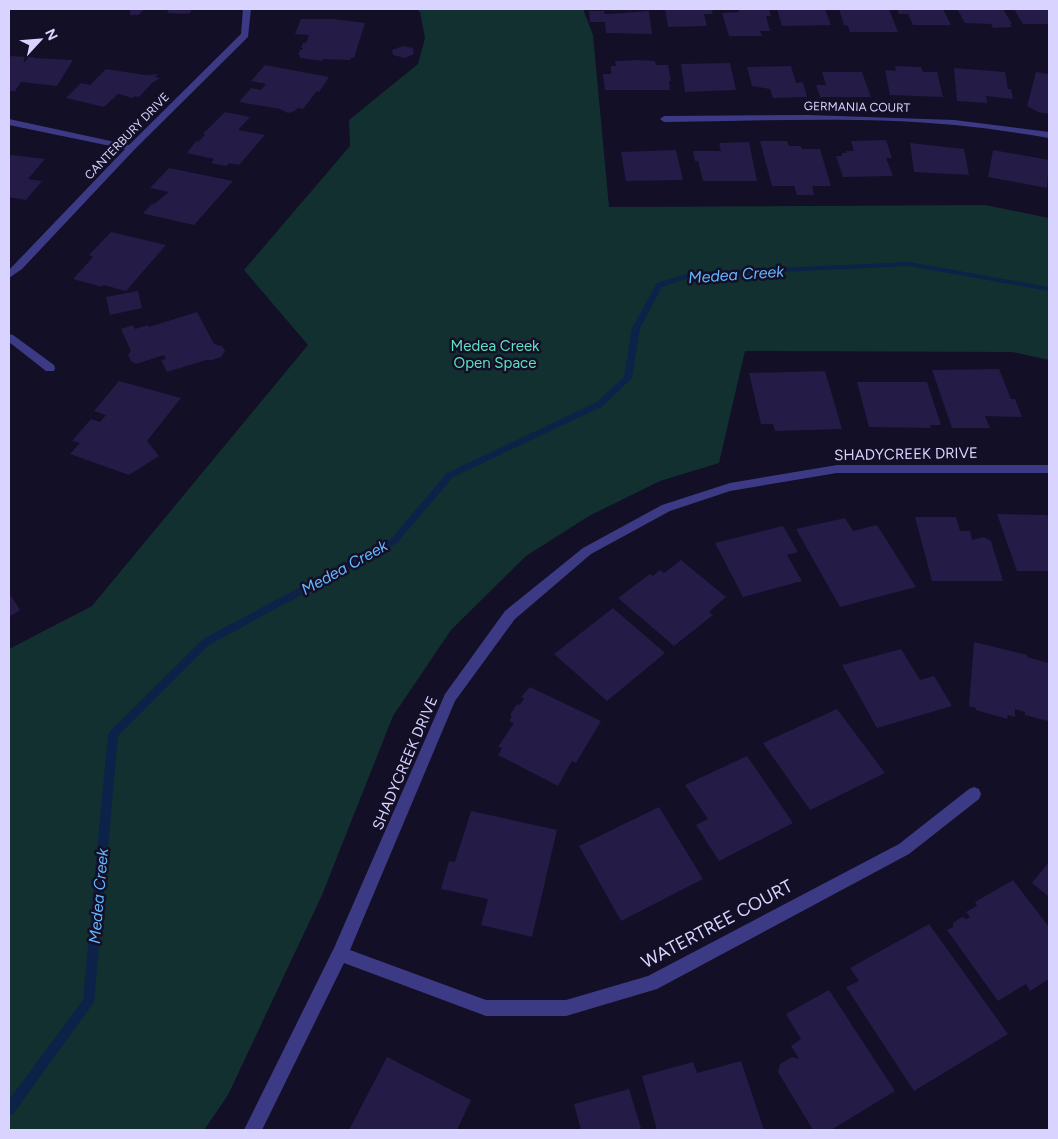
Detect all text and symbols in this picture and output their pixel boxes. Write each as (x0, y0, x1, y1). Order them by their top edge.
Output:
north arrow (15, 15, 65, 65)
text: N (41, 26, 61, 43)
street label: CANTERBURY DRIVE (82, 90, 172, 182)
street label: GERMANIA COURT (804, 99, 911, 115)
water label: Medea Creek (687, 262, 786, 287)
park label: Medea Creek Open Space (451, 337, 540, 372)
street label: SHADYCREEK DRIVE (834, 444, 978, 464)
water label: Medea Creek (298, 535, 392, 599)
street label: SHADYCREEK DRIVE (369, 693, 441, 833)
water label: Medea Creek (85, 846, 112, 945)
street label: WATERTREE COURT (638, 875, 796, 973)

